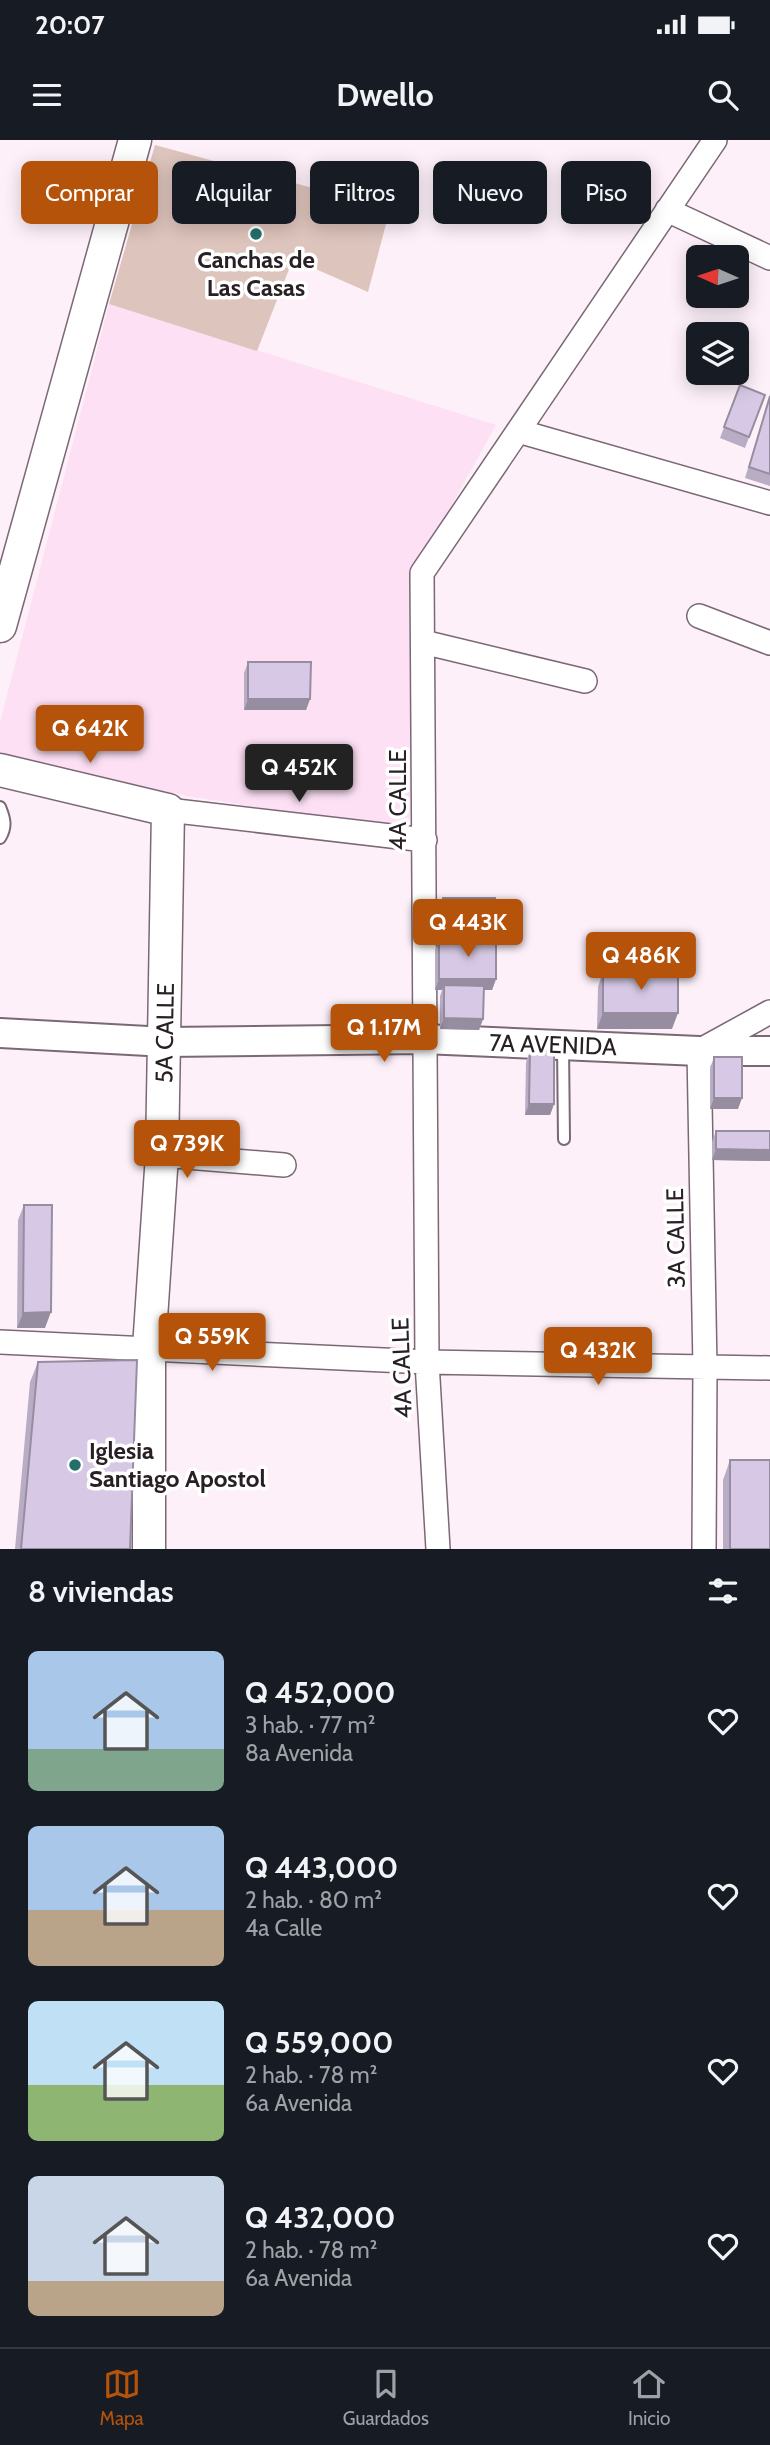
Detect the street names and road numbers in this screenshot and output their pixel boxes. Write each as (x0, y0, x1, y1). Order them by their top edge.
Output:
street label: 4A CALLE (383, 750, 412, 850)
street label: 5A CALLE (149, 983, 180, 1083)
street label: 7A AVENIDA (489, 1028, 618, 1061)
street label: 3A CALLE (660, 1188, 691, 1288)
street label: 4A CALLE (385, 1317, 418, 1419)

